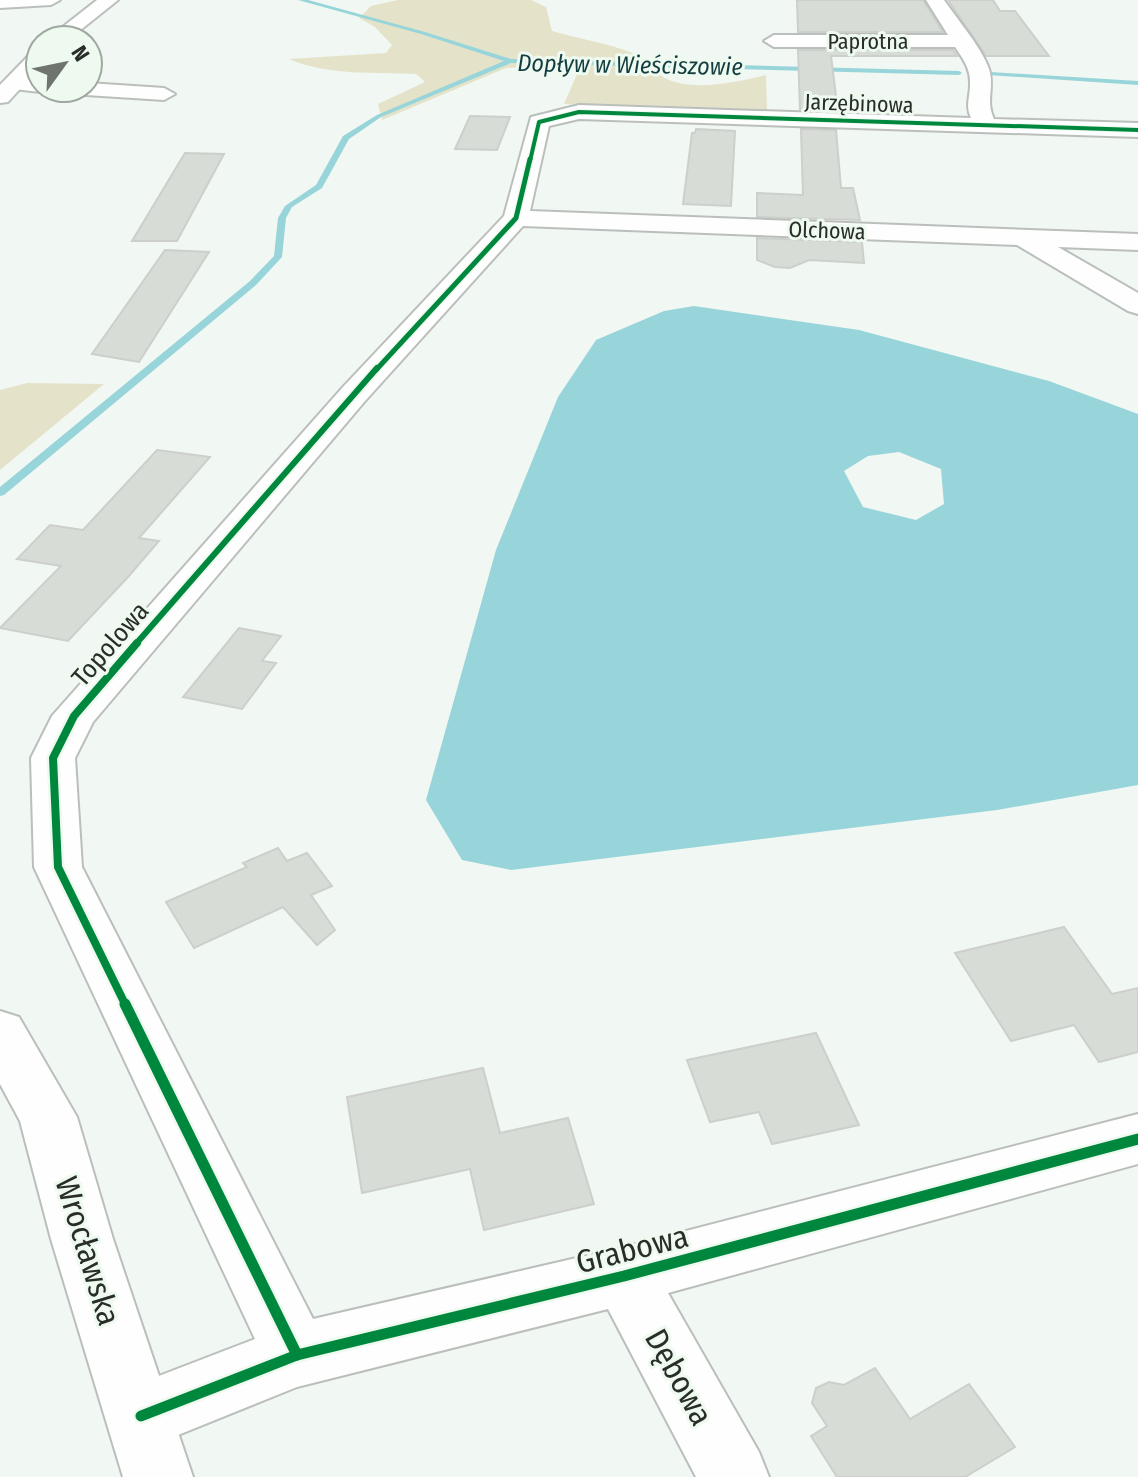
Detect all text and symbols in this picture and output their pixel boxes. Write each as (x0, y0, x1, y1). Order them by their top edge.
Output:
north arrow (24, 24, 104, 104)
street label: Paprotna (827, 28, 909, 55)
text: N (65, 40, 95, 66)
water label: Dopływ w Wieściszowie (517, 49, 743, 81)
street label: Jarzębinowa (804, 88, 914, 119)
street label: Olchowa (788, 216, 866, 245)
street label: Topolowa (65, 596, 155, 693)
street label: Wrocławska (47, 1172, 129, 1330)
street label: Grabowa (572, 1217, 692, 1281)
street label: Dębowa (637, 1322, 721, 1432)

